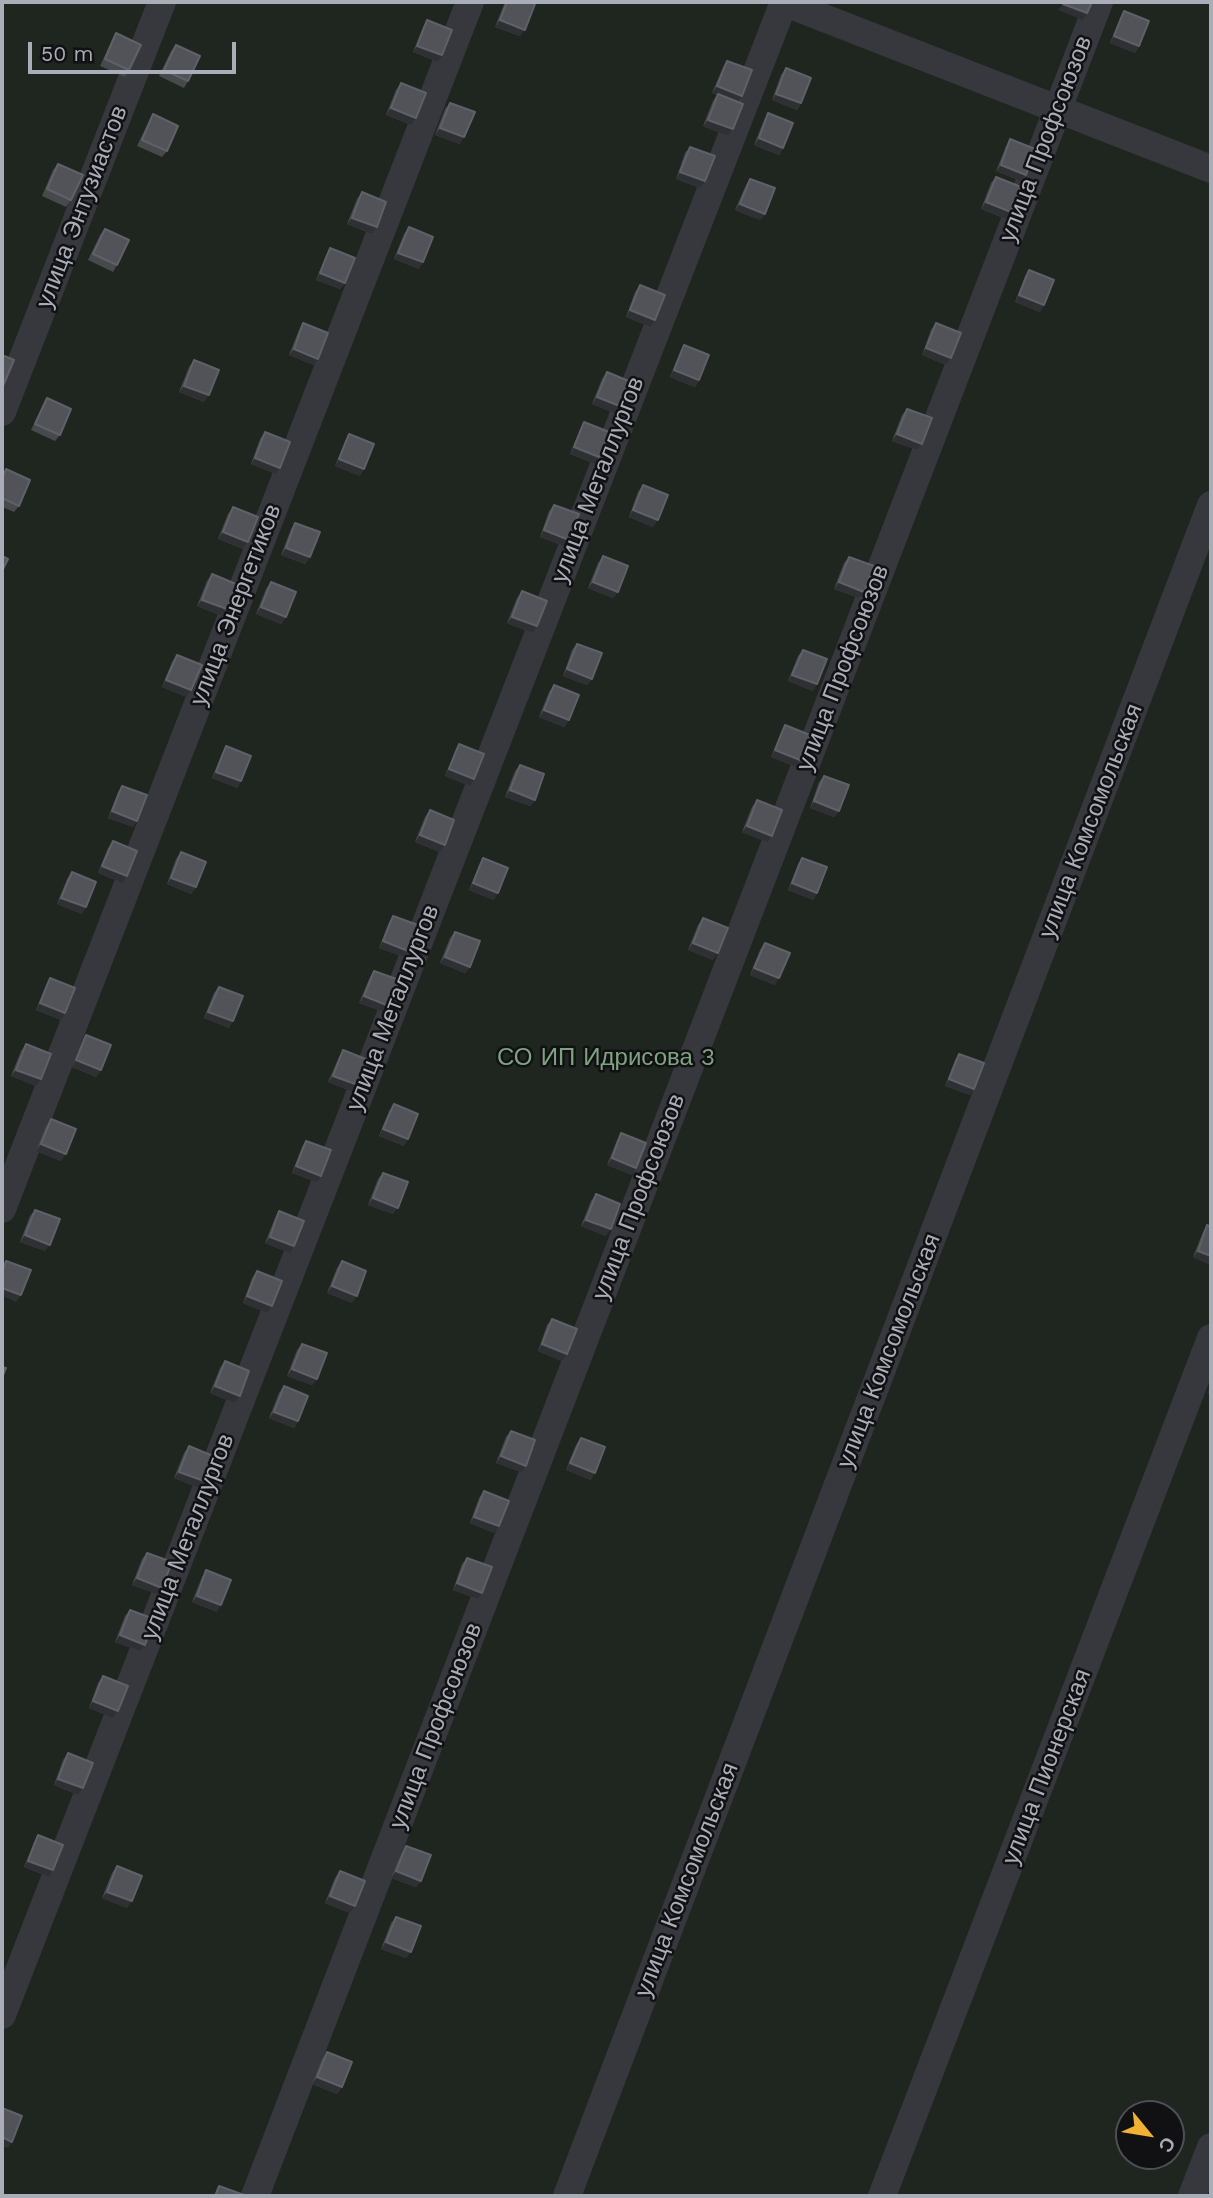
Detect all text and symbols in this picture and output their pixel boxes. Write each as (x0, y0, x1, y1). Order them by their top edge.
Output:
scale bar (32, 28, 240, 72)
street label: улица Профсоюзов (993, 32, 1099, 246)
text: 50 m (41, 41, 93, 66)
street label: улица Энтузиастов (30, 102, 134, 312)
street label: улица Металлургов (545, 373, 651, 587)
street label: улица Энергетиков (184, 500, 288, 710)
street label: улица Профсоюзов (790, 561, 896, 775)
street label: улица Комсомольская (1033, 700, 1149, 942)
street label: улица Металлургов (340, 901, 446, 1115)
park label: СО ИП Идрисова 3 (497, 1044, 715, 1072)
street label: улица Профсоюзов (586, 1090, 692, 1304)
street label: улица Комсомольская (831, 1230, 947, 1472)
street label: улица Металлургов (135, 1430, 241, 1644)
street label: улица Профсоюзов (383, 1619, 489, 1833)
street label: улица Пионерская (996, 1665, 1098, 1869)
street label: улица Комсомольская (629, 1759, 745, 2001)
north arrow (1115, 2100, 1185, 2170)
text: С (1153, 2133, 1180, 2156)

